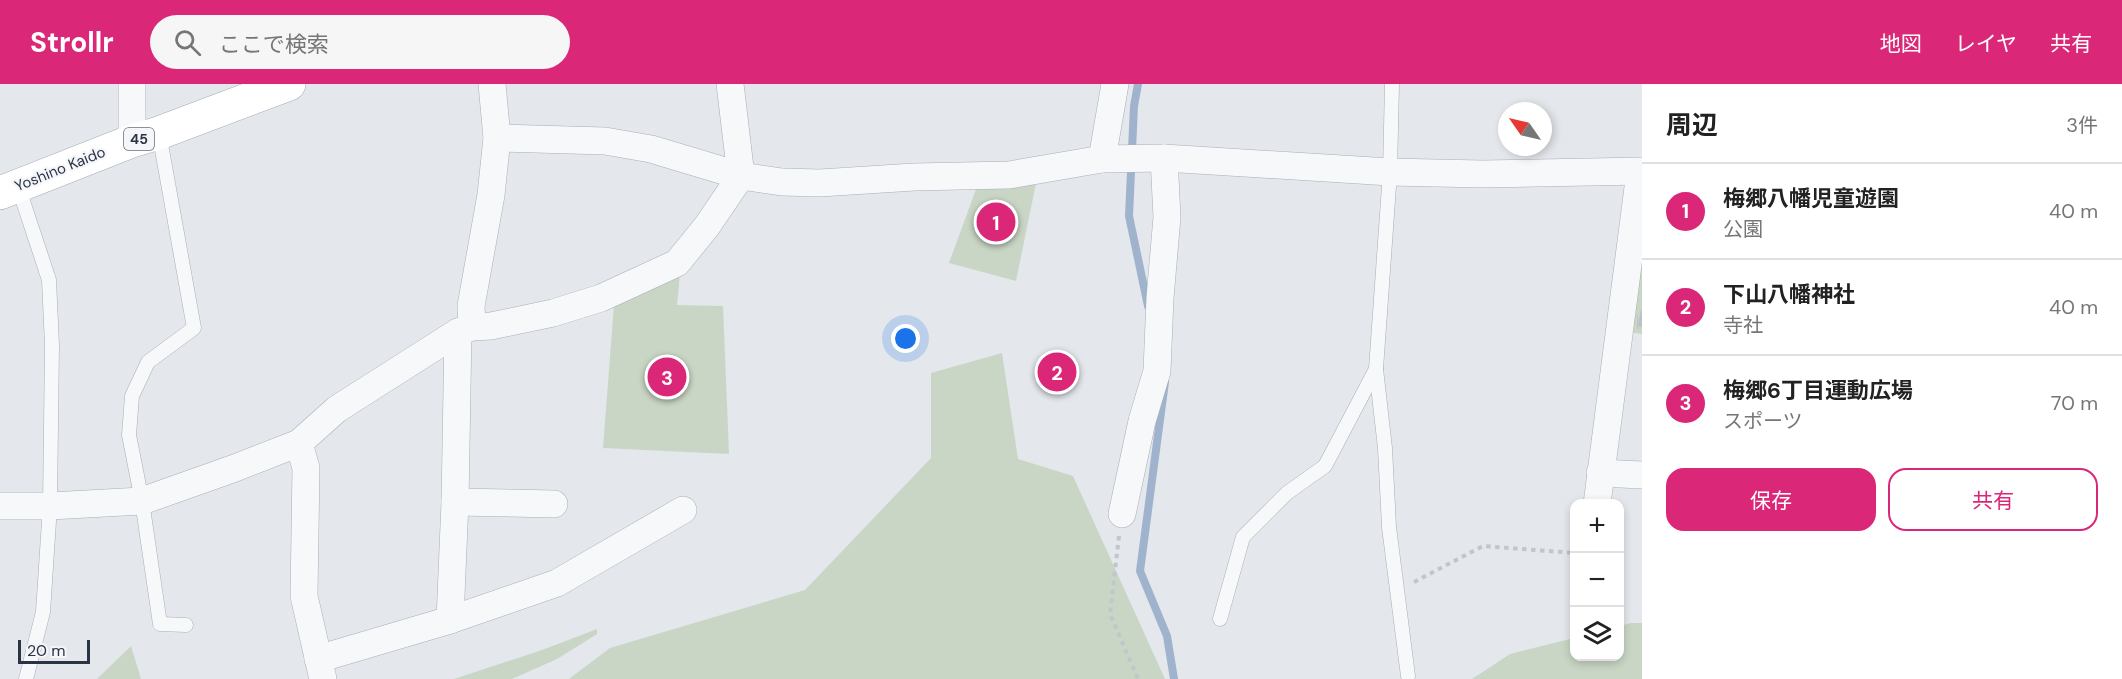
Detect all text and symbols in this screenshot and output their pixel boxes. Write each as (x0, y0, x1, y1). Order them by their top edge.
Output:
search box (150, 15, 570, 69)
text: Strollr (30, 24, 114, 61)
icon: search (171, 26, 204, 59)
text: ここで検索 (219, 30, 329, 59)
text: 地図 (1880, 30, 1922, 58)
text: レイヤ (1955, 30, 2017, 58)
text: 共有 (2050, 30, 2092, 58)
north arrow (1498, 102, 1552, 156)
text: 周辺 (1666, 108, 1718, 142)
text: 3件 (2066, 112, 2098, 138)
road number: 45 (124, 128, 154, 150)
street label: Yoshino Kaido (12, 142, 108, 196)
text: 梅郷八幡児童遊園 (1723, 184, 1899, 213)
text: 1 (1682, 198, 1689, 224)
text: 40 m (2049, 198, 2098, 224)
pin: 1 (976, 200, 1016, 244)
text: 公園 (1723, 216, 1763, 242)
text: 下山八幡神社 (1723, 280, 1855, 309)
text: 2 (1680, 294, 1691, 320)
text: 40 m (2049, 294, 2098, 320)
text: 寺社 (1723, 312, 1763, 338)
your location (891, 324, 920, 353)
pin: 2 (1038, 350, 1076, 394)
pin: 3 (648, 354, 686, 400)
text: 梅郷6丁目運動広場 (1723, 376, 1913, 405)
text: 3 (1679, 390, 1692, 416)
text: 70 m (2051, 390, 2098, 416)
text: スポーツ (1723, 408, 1803, 434)
button: 保存 (1666, 468, 1876, 531)
button: 共有 (1888, 468, 2098, 531)
map controls (1570, 499, 1624, 661)
button: + (1570, 499, 1624, 553)
button: − (1570, 553, 1624, 607)
button: layers (1570, 607, 1624, 661)
scale bar (18, 637, 90, 664)
text: 20 m (27, 640, 66, 661)

